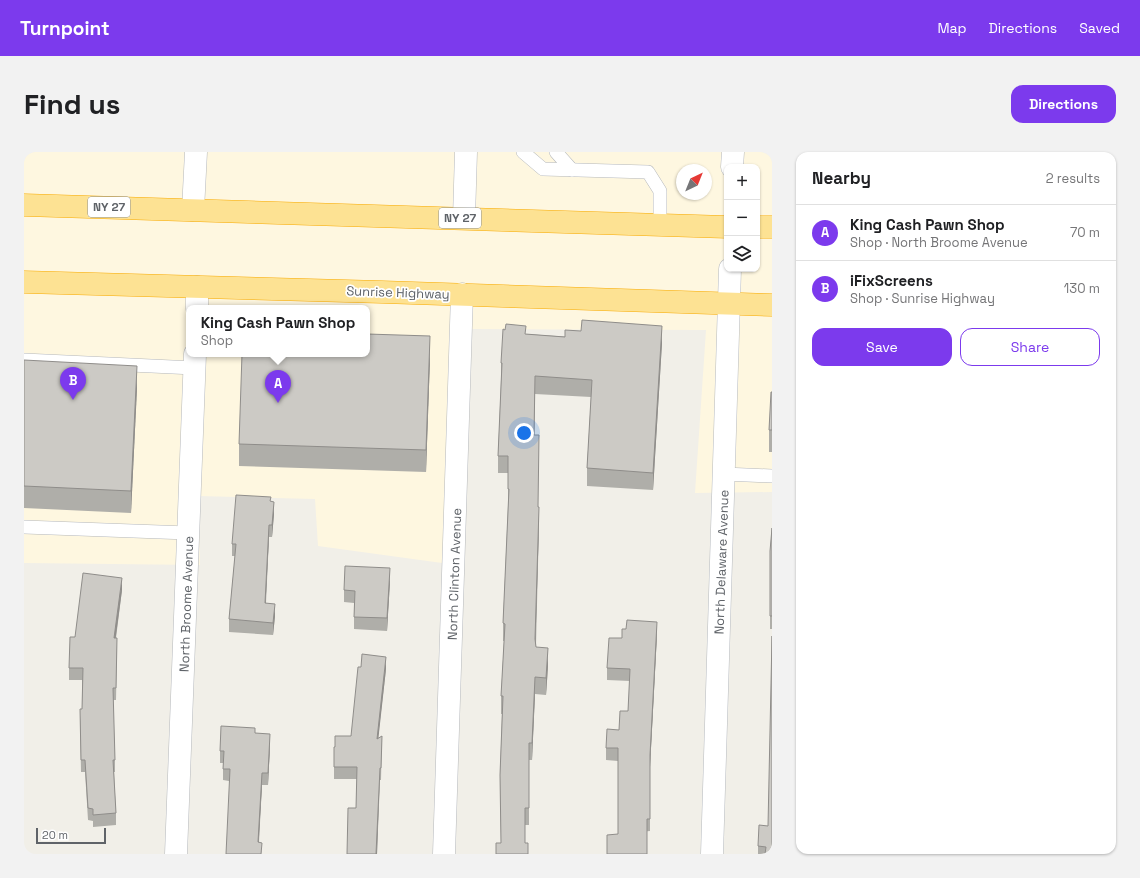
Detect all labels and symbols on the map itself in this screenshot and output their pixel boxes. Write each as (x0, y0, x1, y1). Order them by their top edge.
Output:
north arrow (676, 164, 712, 200)
road number: NY 27 (88, 197, 130, 217)
road number: NY 27 (439, 208, 481, 228)
street label: Sunrise Highway (346, 282, 450, 303)
pin: B (60, 367, 86, 400)
pin: A (265, 370, 291, 403)
your location (514, 423, 534, 443)
street label: North Delaware Avenue (710, 489, 733, 635)
street label: North Clinton Avenue (444, 508, 465, 640)
street label: North Broome Avenue (176, 536, 197, 672)
scale bar (36, 826, 106, 845)

